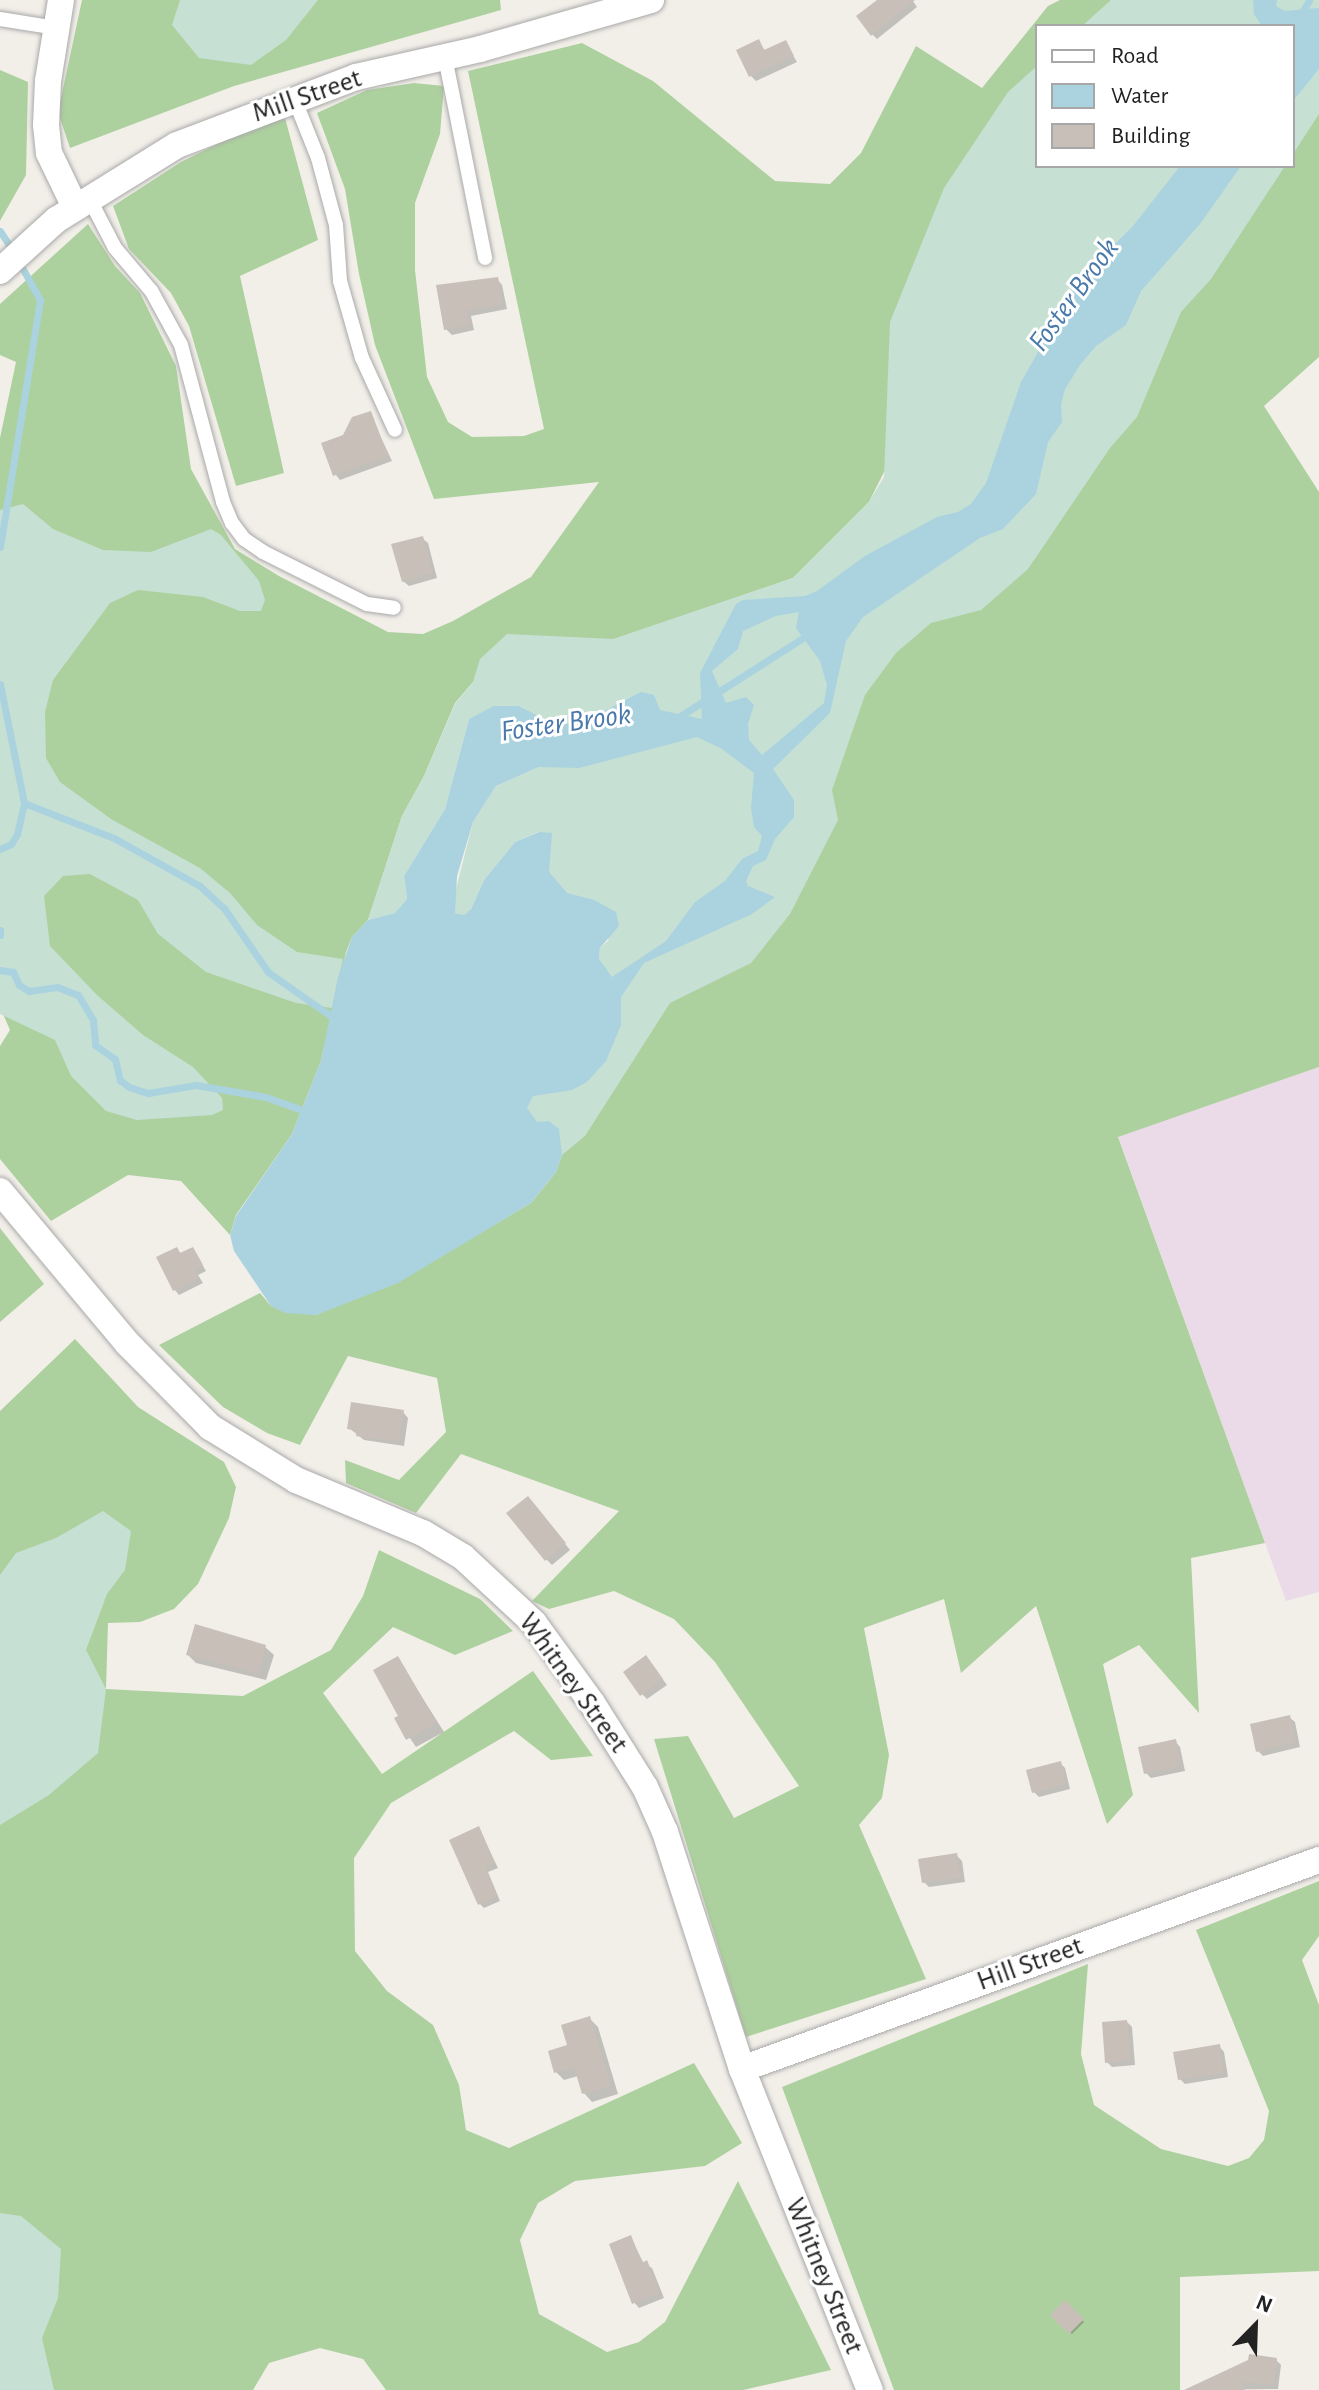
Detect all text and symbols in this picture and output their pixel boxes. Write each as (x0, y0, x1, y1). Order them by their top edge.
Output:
legend (1035, 24, 1295, 168)
text: Road (1111, 44, 1159, 68)
street label: Mill Street (248, 62, 366, 130)
text: Water (1111, 84, 1168, 108)
text: Building (1111, 124, 1190, 148)
water label: Foster Brook (1021, 231, 1127, 359)
water label: Foster Brook (498, 696, 634, 750)
street label: Whitney Street (511, 1606, 635, 1760)
street label: Hill Street (972, 1929, 1088, 1999)
street label: Whitney Street (778, 2193, 870, 2359)
north arrow (1215, 2286, 1295, 2366)
text: N (1253, 2291, 1276, 2317)

